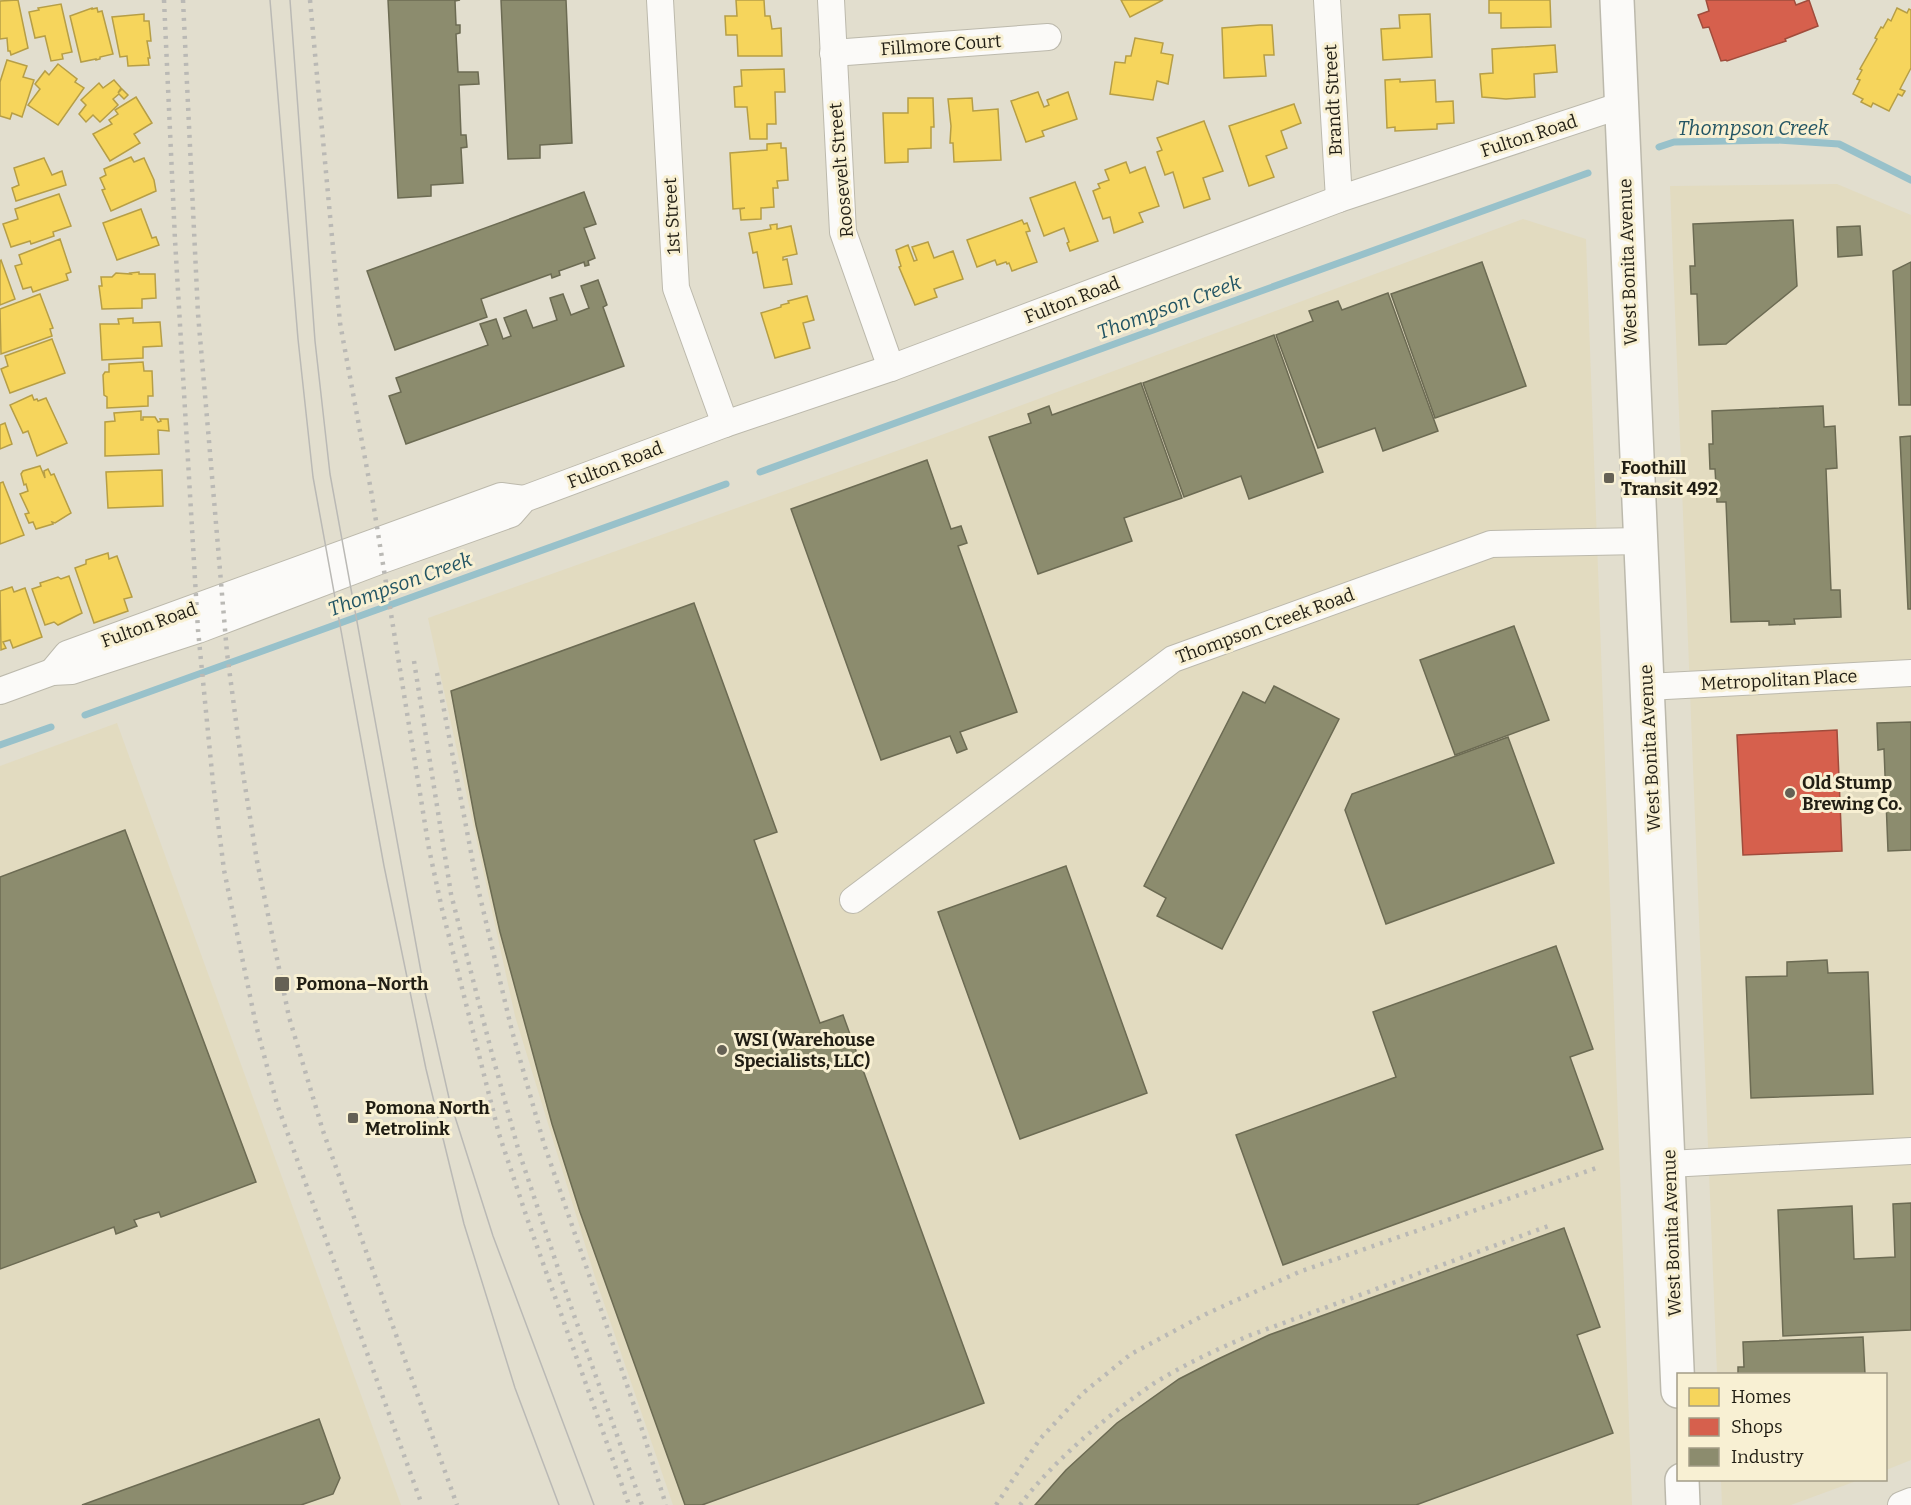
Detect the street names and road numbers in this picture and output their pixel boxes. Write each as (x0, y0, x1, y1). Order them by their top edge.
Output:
street label: Fillmore Court (880, 30, 1003, 60)
street label: Brandt Street (1319, 43, 1347, 156)
street label: Roosevelt Street (824, 101, 858, 238)
street label: Fulton Road (1478, 110, 1580, 162)
street label: 1st Street (659, 177, 685, 255)
street label: West Bonita Avenue (1614, 178, 1642, 346)
street label: Fulton Road (1021, 272, 1123, 328)
street label: Fulton Road (564, 437, 666, 493)
street label: Thompson Creek Road (1173, 583, 1357, 669)
street label: Fulton Road (98, 597, 200, 652)
street label: West Bonita Avenue (1635, 664, 1665, 832)
street label: Metropolitan Place (1700, 665, 1858, 695)
street label: West Bonita Avenue (1658, 1149, 1686, 1317)

